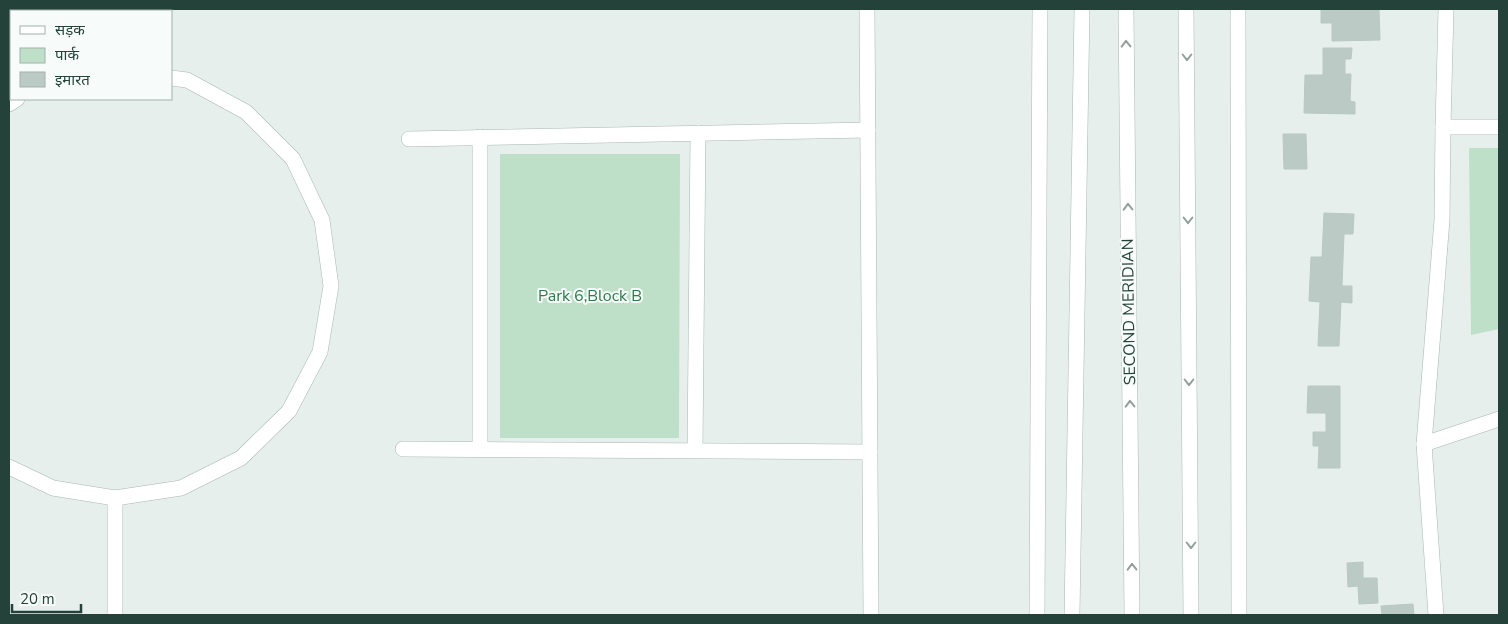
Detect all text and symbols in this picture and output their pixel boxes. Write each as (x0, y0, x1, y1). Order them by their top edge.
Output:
legend (10, 10, 172, 100)
text: सड़क (55, 20, 85, 40)
one-way arrow (1121, 40, 1131, 48)
text: पार्क (55, 45, 79, 65)
one-way arrow (1181, 54, 1192, 62)
text: इमारत (55, 70, 90, 90)
one-way arrow (1123, 202, 1133, 210)
one-way arrow (1183, 216, 1193, 224)
street label: SECOND MERIDIAN (1117, 238, 1141, 386)
park label: Park 6,Block B (538, 285, 642, 307)
one-way arrow (1184, 379, 1194, 387)
one-way arrow (1125, 400, 1135, 408)
one-way arrow (1185, 541, 1196, 549)
one-way arrow (1127, 562, 1137, 570)
scale bar (12, 582, 81, 614)
text: 20 m (20, 589, 55, 609)

